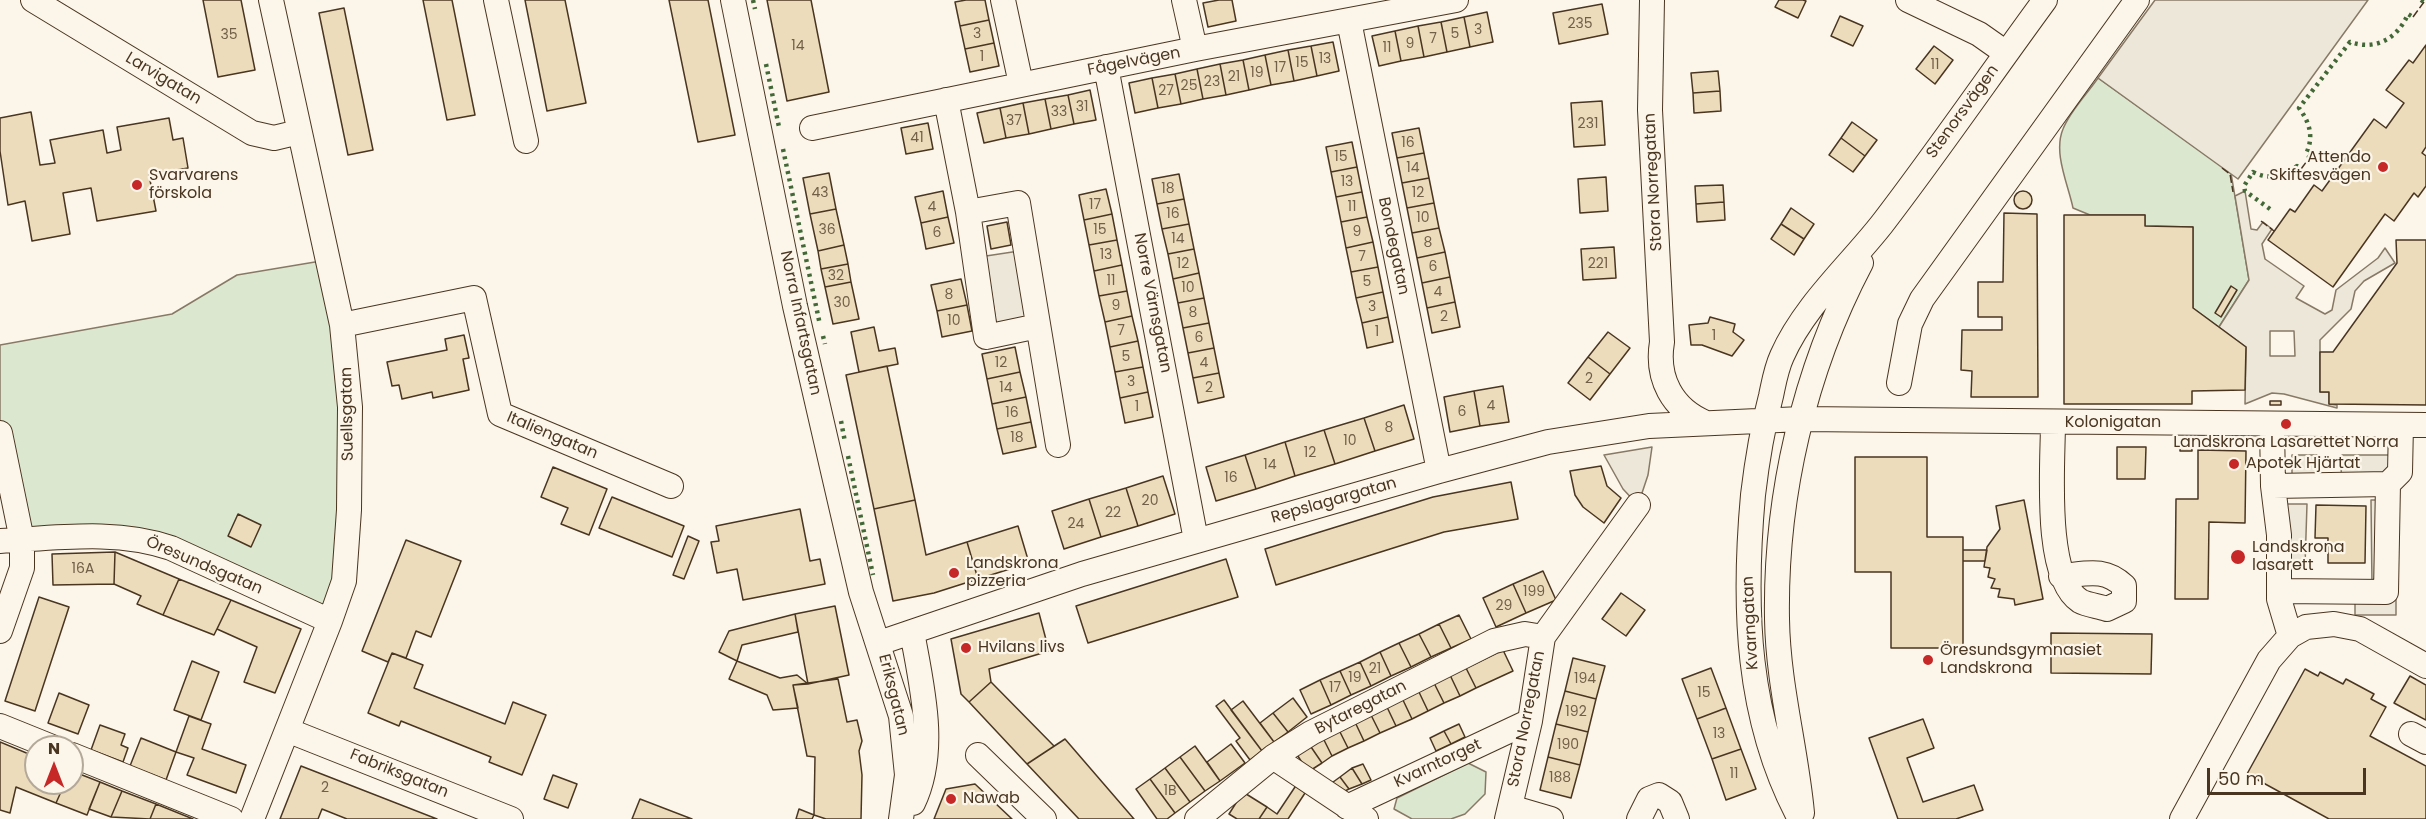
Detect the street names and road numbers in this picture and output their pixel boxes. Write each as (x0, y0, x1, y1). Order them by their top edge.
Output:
street label: Fågelvägen (1086, 44, 1182, 80)
street label: Larvigatan (122, 49, 204, 109)
street label: Stenorsvägen (1923, 62, 2003, 162)
street label: Stora Norregatan (1641, 112, 1667, 252)
street label: Bondegatan (1373, 195, 1413, 297)
street label: Norre Värnsgatan (1129, 231, 1175, 375)
street label: Norra Infartsgatan (775, 249, 825, 397)
street label: Suellsgatan (338, 367, 358, 461)
street label: Italiengatan (504, 408, 600, 464)
street label: Kolonigatan (2065, 413, 2161, 433)
street label: Repslagargatan (1269, 474, 1399, 528)
street label: Öresundsgatan (143, 533, 265, 599)
street label: Kvarngatan (1739, 576, 1763, 670)
street label: Stora Norregatan (1504, 649, 1550, 789)
street label: Eriksgatan (874, 652, 912, 738)
street label: Bytaregatan (1312, 677, 1410, 739)
street label: Kvarntorget (1391, 735, 1485, 793)
street label: Fabriksgatan (347, 745, 451, 803)

